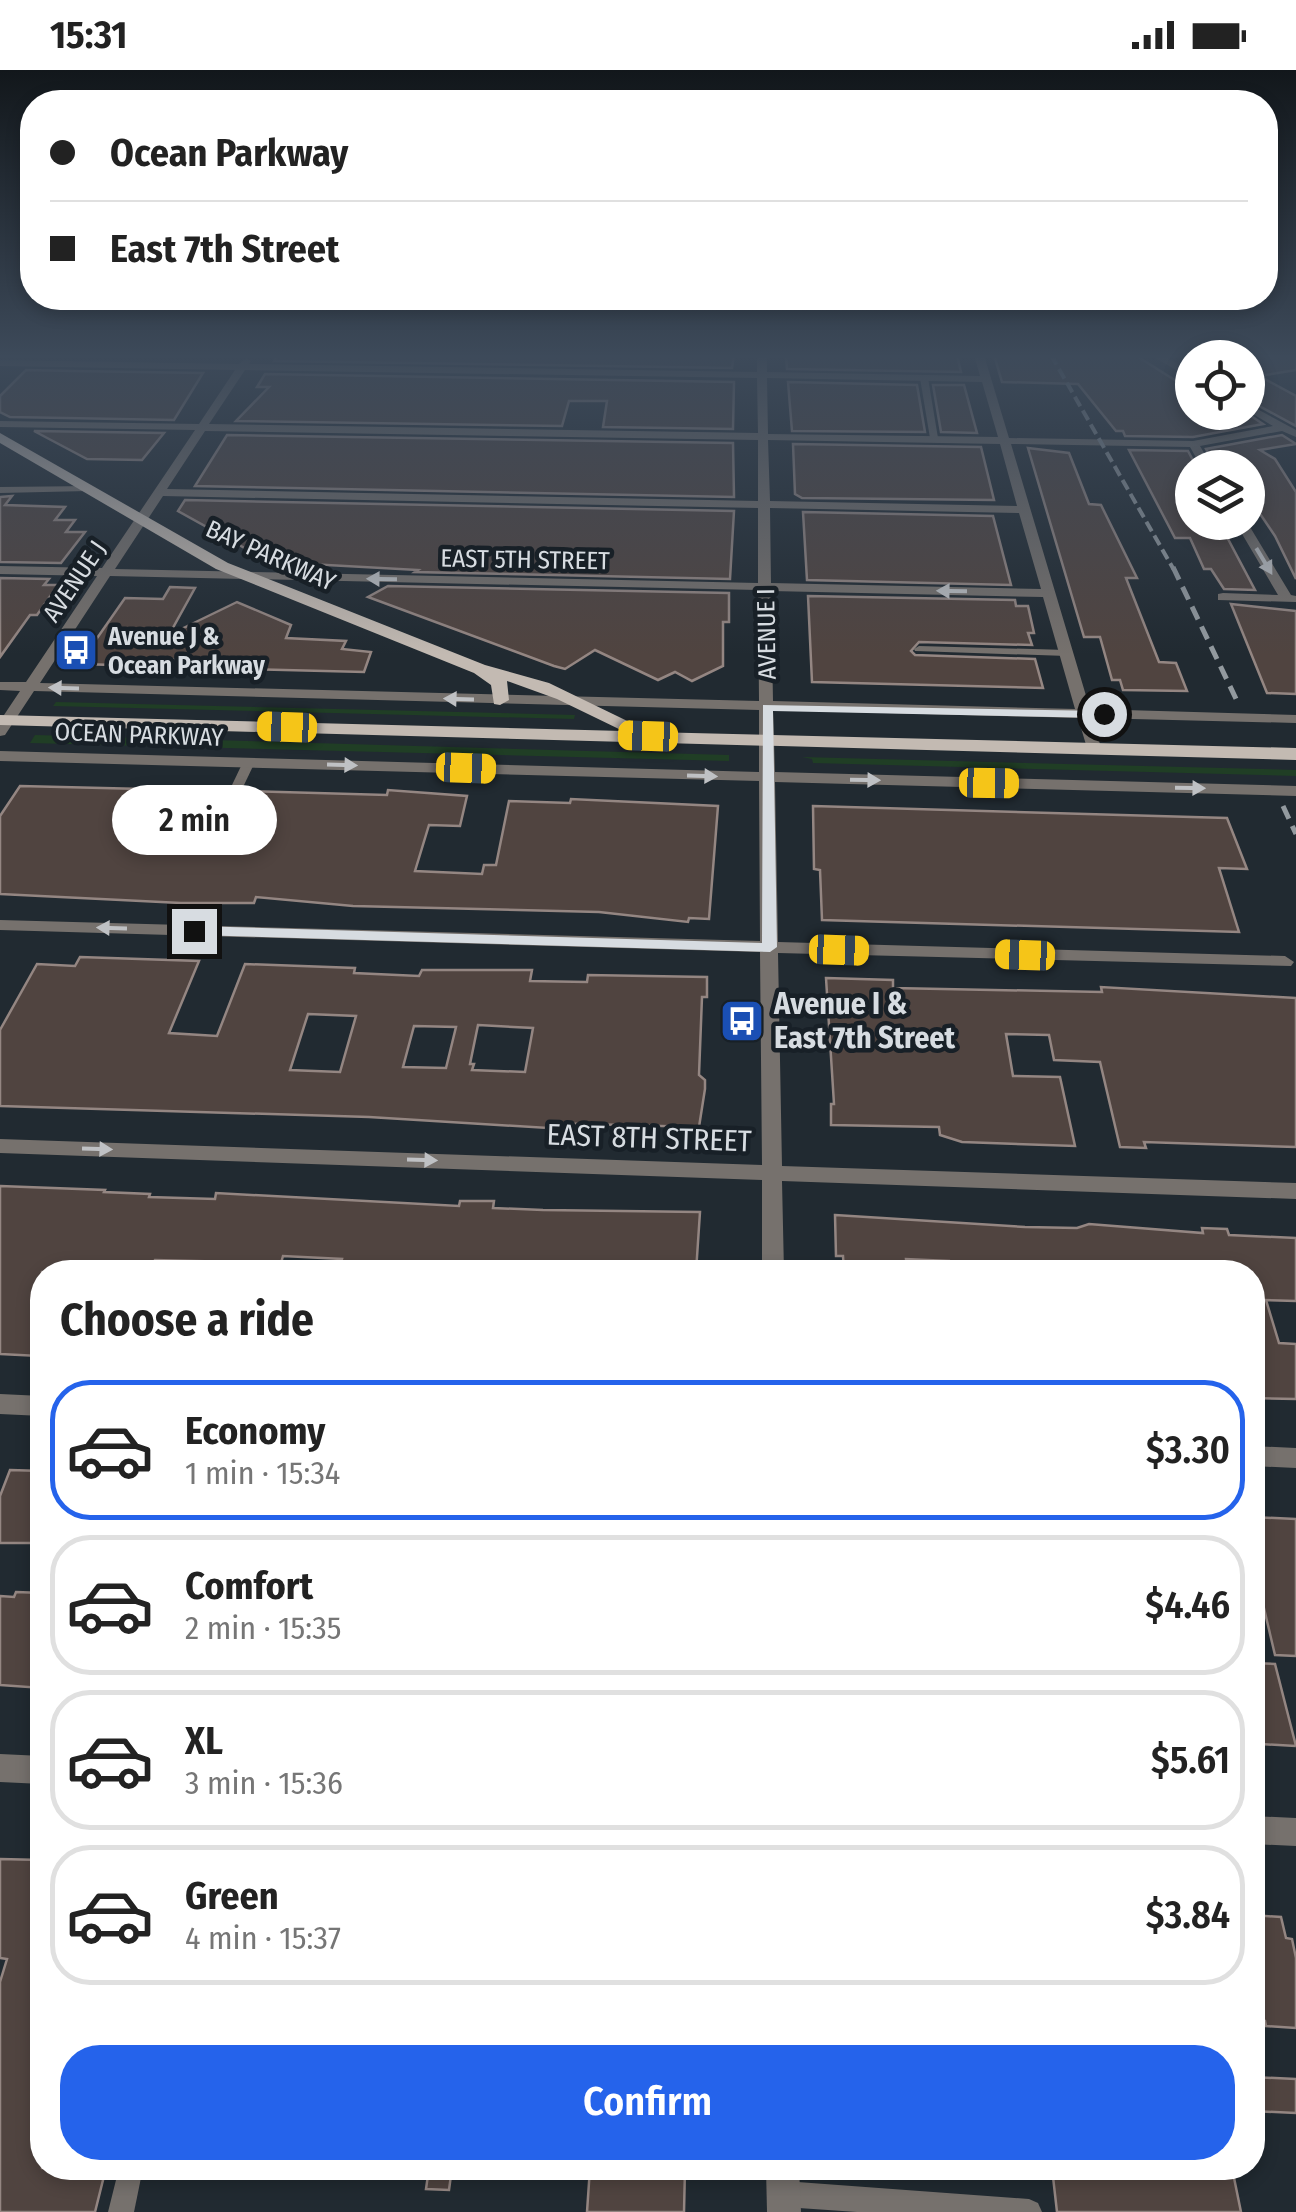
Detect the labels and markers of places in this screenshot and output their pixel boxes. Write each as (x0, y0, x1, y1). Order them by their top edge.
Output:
place label: Avenue J & Ocean Parkway (107, 622, 266, 681)
bus stop icon: Avenue J & Ocean Parkway (53, 627, 99, 673)
place label: Avenue I & East 7th Street (773, 986, 956, 1056)
bus stop icon: Avenue I & East 7th Street (719, 998, 765, 1044)

